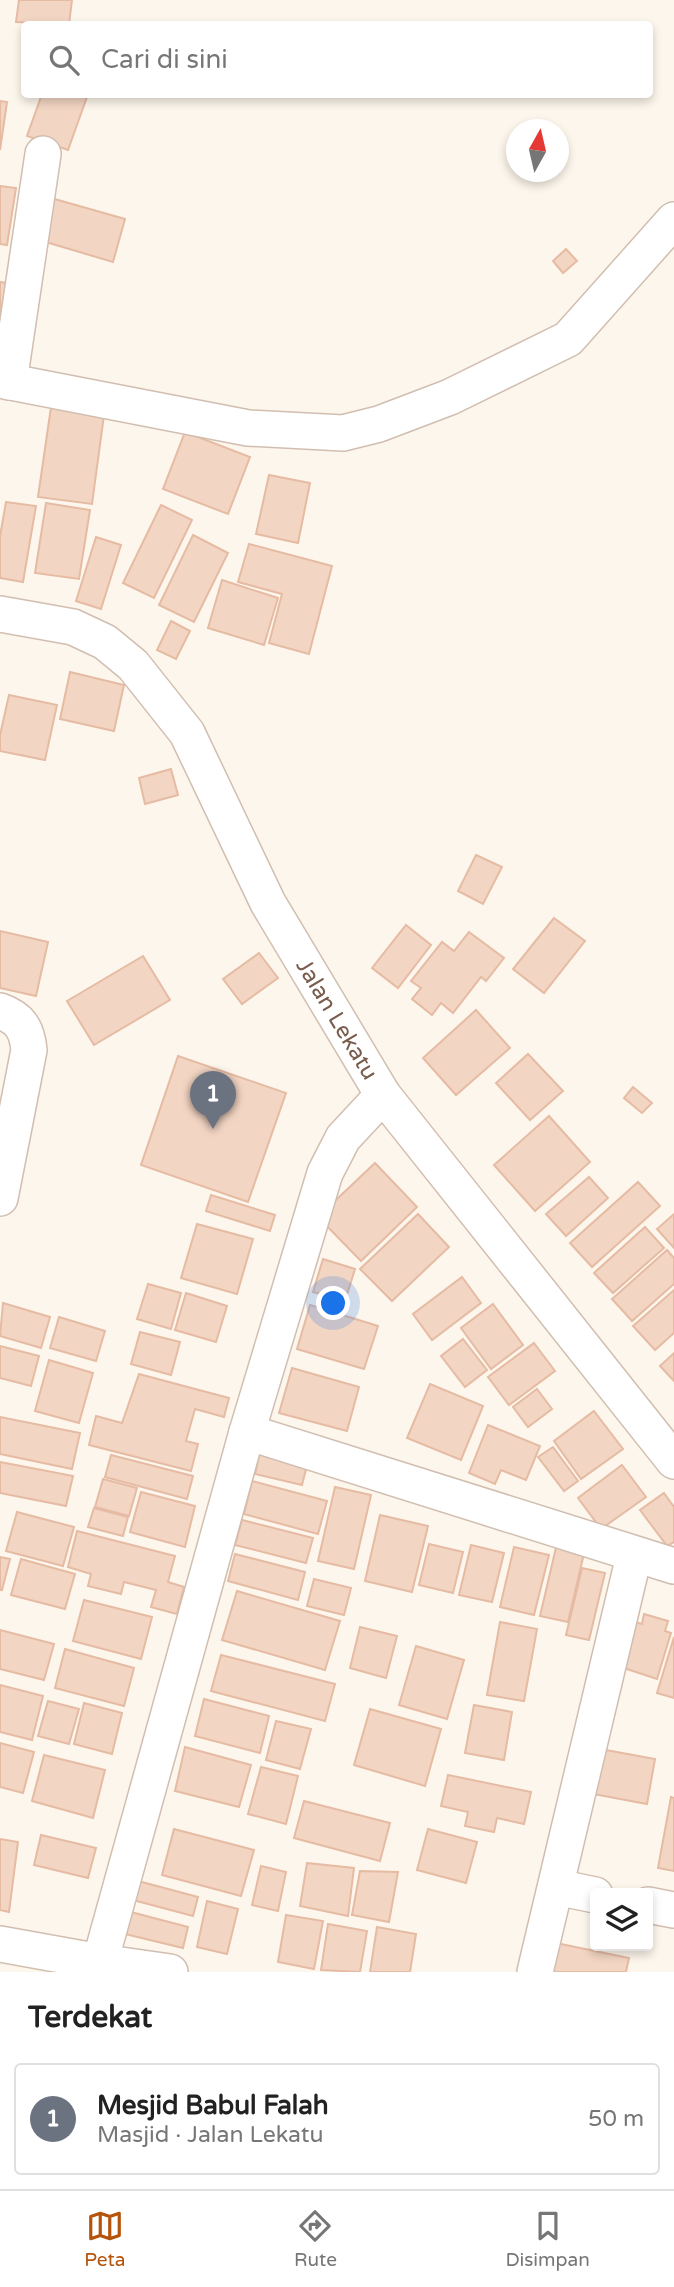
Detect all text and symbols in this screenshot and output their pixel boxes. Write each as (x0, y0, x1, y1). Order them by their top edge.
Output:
search box (21, 21, 653, 98)
icon: search (45, 41, 83, 79)
text: Cari di sini (101, 44, 228, 75)
north arrow (506, 119, 569, 182)
street label: Jalan Lekatu (290, 954, 384, 1085)
pin: 1 (190, 1071, 236, 1129)
your location (316, 1286, 350, 1320)
map controls (590, 1888, 653, 1951)
button: layers (590, 1888, 653, 1951)
text: Terdekat (28, 1999, 152, 2036)
text: Mesjid Babul Falah (97, 2090, 329, 2121)
text: 1 (46, 2105, 60, 2133)
text: 50 m (588, 2105, 644, 2133)
text: Masjid · Jalan Lekatu (97, 2121, 324, 2149)
tab: Peta (84, 2207, 125, 2271)
tab: Rute (294, 2207, 337, 2271)
tab: Disimpan (505, 2207, 590, 2271)

